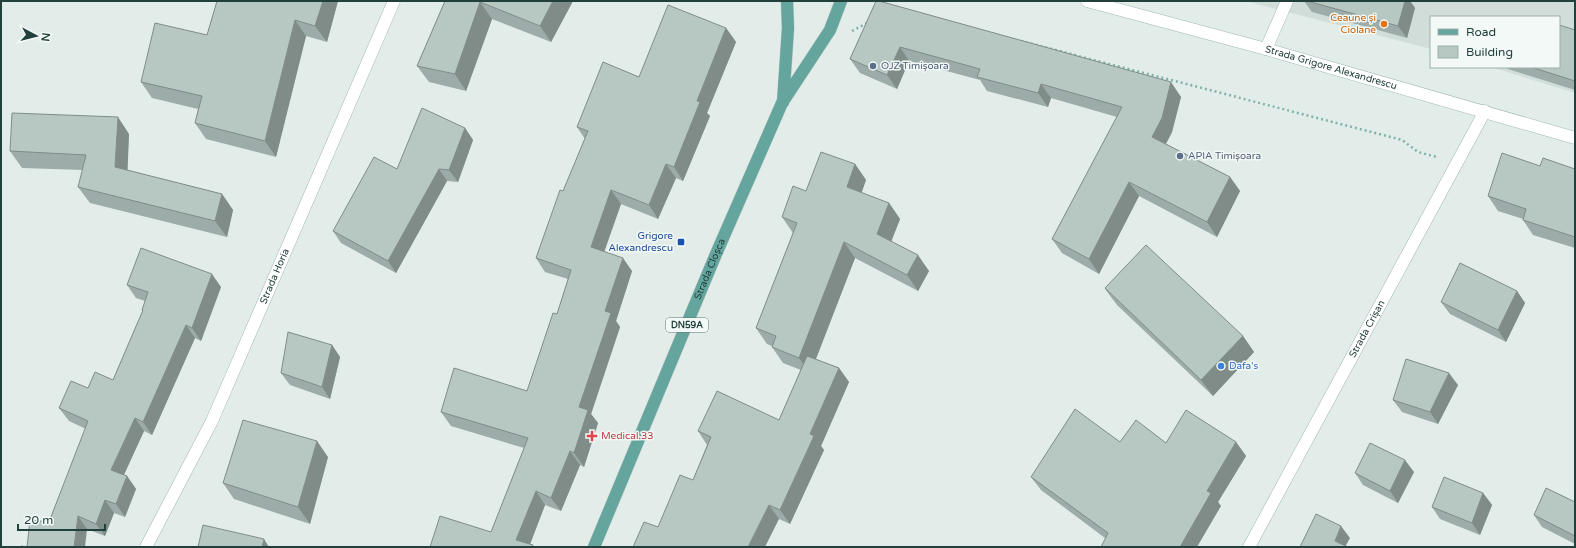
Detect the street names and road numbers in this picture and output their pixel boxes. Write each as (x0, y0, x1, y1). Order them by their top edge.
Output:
street label: Strada Grigore Alexandrescu (1264, 43, 1398, 92)
street label: Strada Cloșca (692, 237, 728, 301)
street label: Strada Horia (257, 247, 292, 306)
street label: Strada Crișan (1347, 298, 1387, 360)
road number: DN59A (666, 318, 708, 332)

